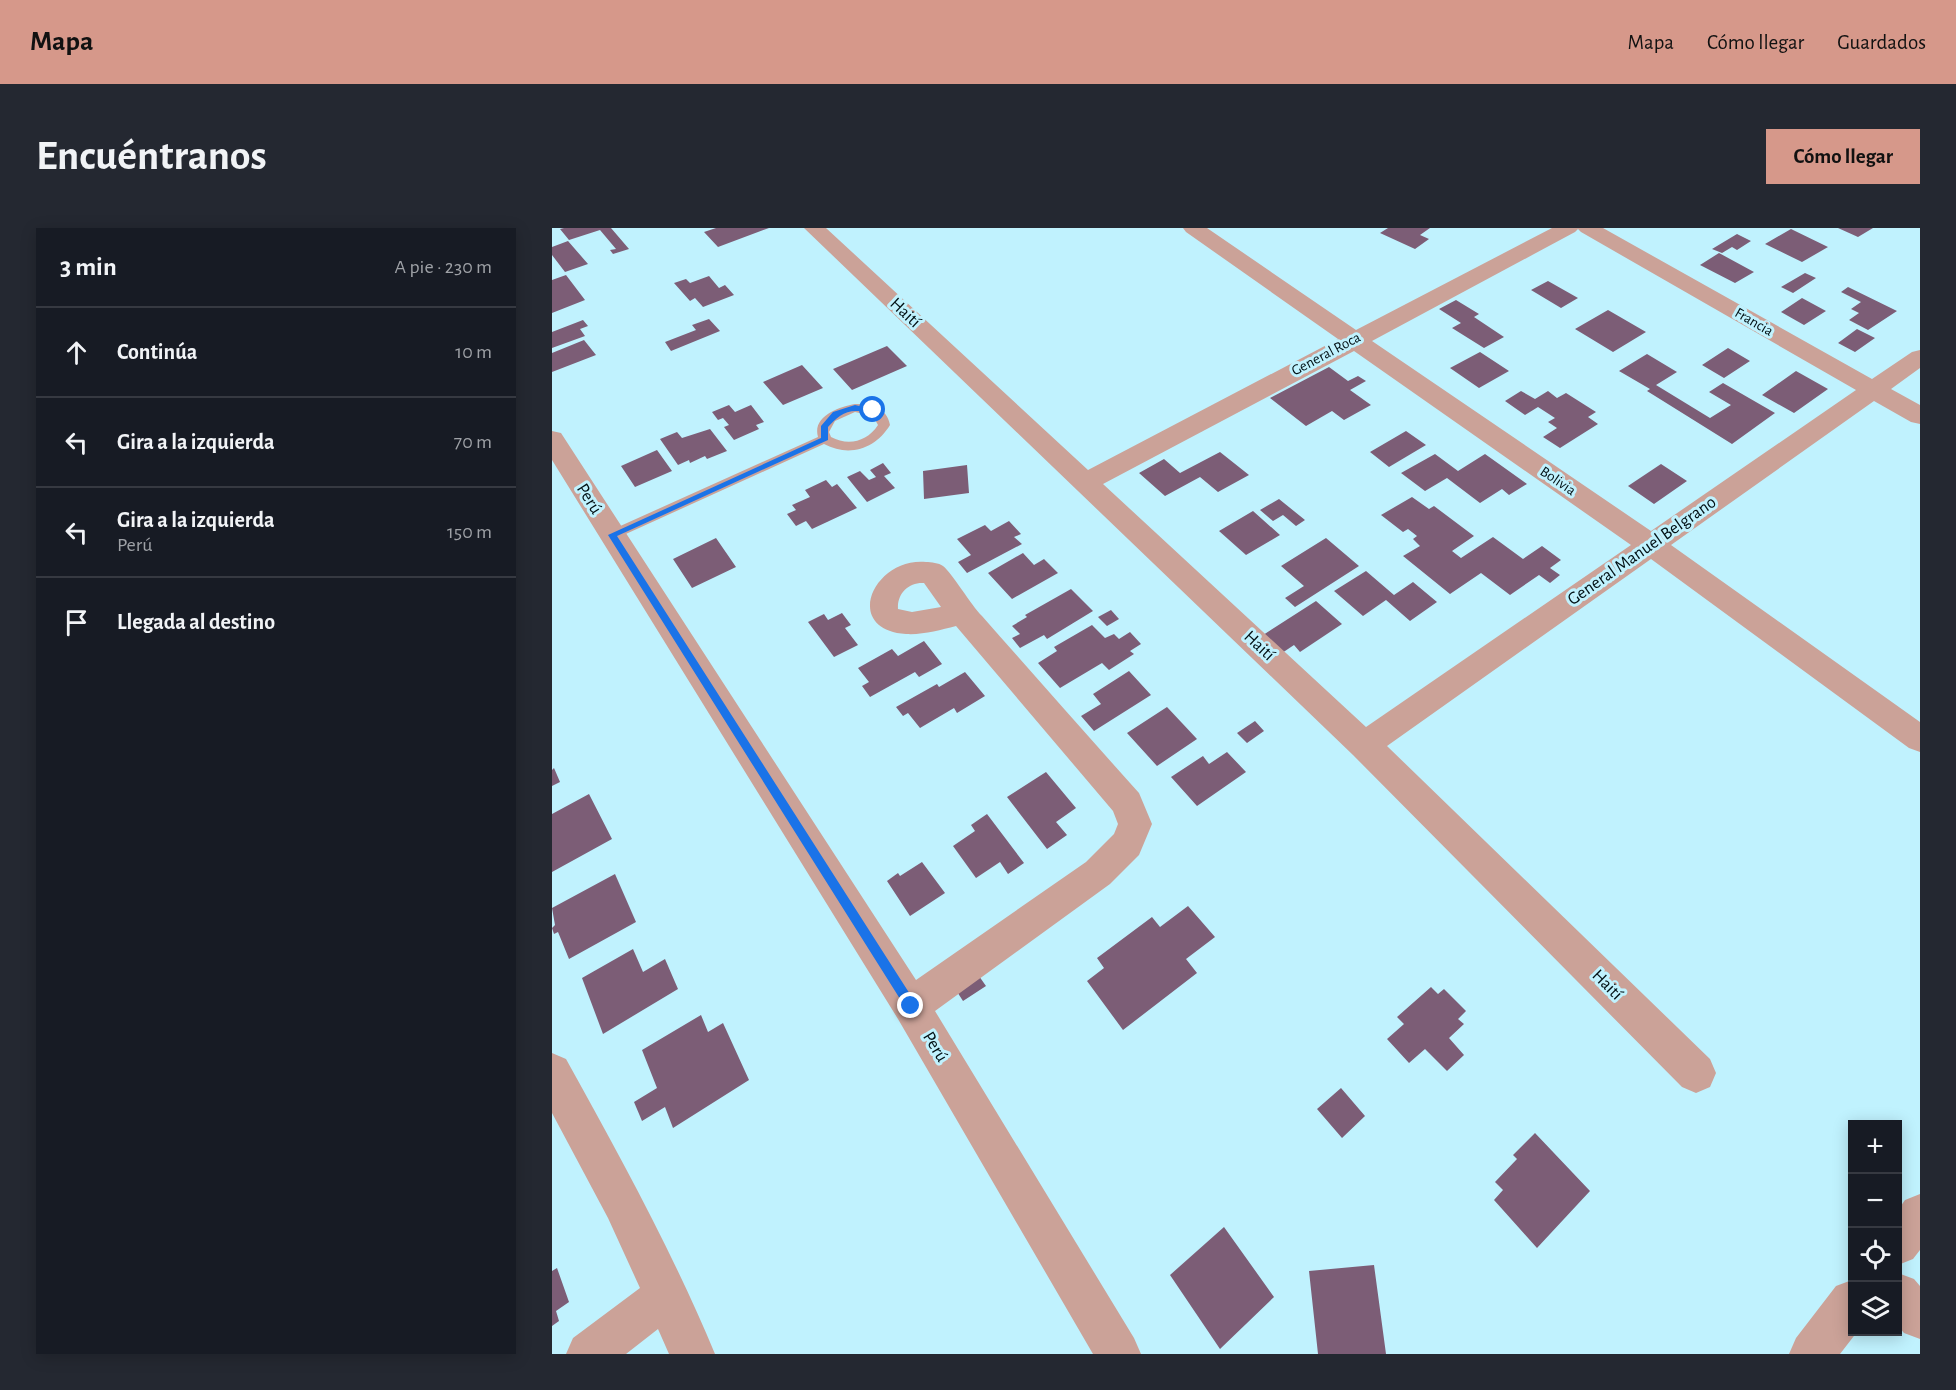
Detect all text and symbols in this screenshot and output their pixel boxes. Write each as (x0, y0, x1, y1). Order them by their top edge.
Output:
text: Mapa (30, 28, 93, 56)
text: Mapa (1628, 32, 1674, 53)
text: Cómo llegar (1707, 32, 1804, 53)
text: Guardados (1837, 32, 1926, 53)
button: Cómo llegar (1766, 129, 1920, 184)
text: Encuéntranos (36, 135, 267, 177)
text: 3 min (60, 254, 117, 280)
text: A pie · 230 m (395, 257, 492, 277)
street label: Haití (886, 295, 924, 332)
street label: Francia (1732, 305, 1776, 339)
street label: General Roca (1289, 330, 1363, 378)
icon: ahead (60, 336, 93, 369)
text: Continúa (117, 341, 197, 363)
text: 10 m (455, 342, 492, 362)
route start (859, 396, 885, 422)
icon: left (60, 426, 93, 459)
text: Gira a la izquierda (117, 431, 275, 453)
text: 70 m (454, 432, 492, 452)
street label: Bolivia (1537, 464, 1579, 498)
street label: Perú (573, 481, 605, 517)
street label: General Manuel Belgrano (1564, 493, 1720, 609)
text: Gira a la izquierda (117, 509, 275, 531)
icon: left (60, 516, 93, 549)
text: 150 m (447, 522, 492, 542)
text: Perú (117, 535, 152, 555)
icon: arrive (60, 606, 93, 639)
text: Llegada al destino (117, 611, 275, 633)
street label: Haití (1240, 628, 1278, 665)
street label: Haití (1588, 966, 1626, 1004)
route end (897, 992, 923, 1018)
street label: Perú (919, 1029, 951, 1065)
map controls (1848, 1120, 1902, 1336)
button: + (1848, 1120, 1902, 1174)
button: − (1848, 1174, 1902, 1228)
button: locate (1848, 1228, 1902, 1282)
button: layers (1848, 1282, 1902, 1336)

